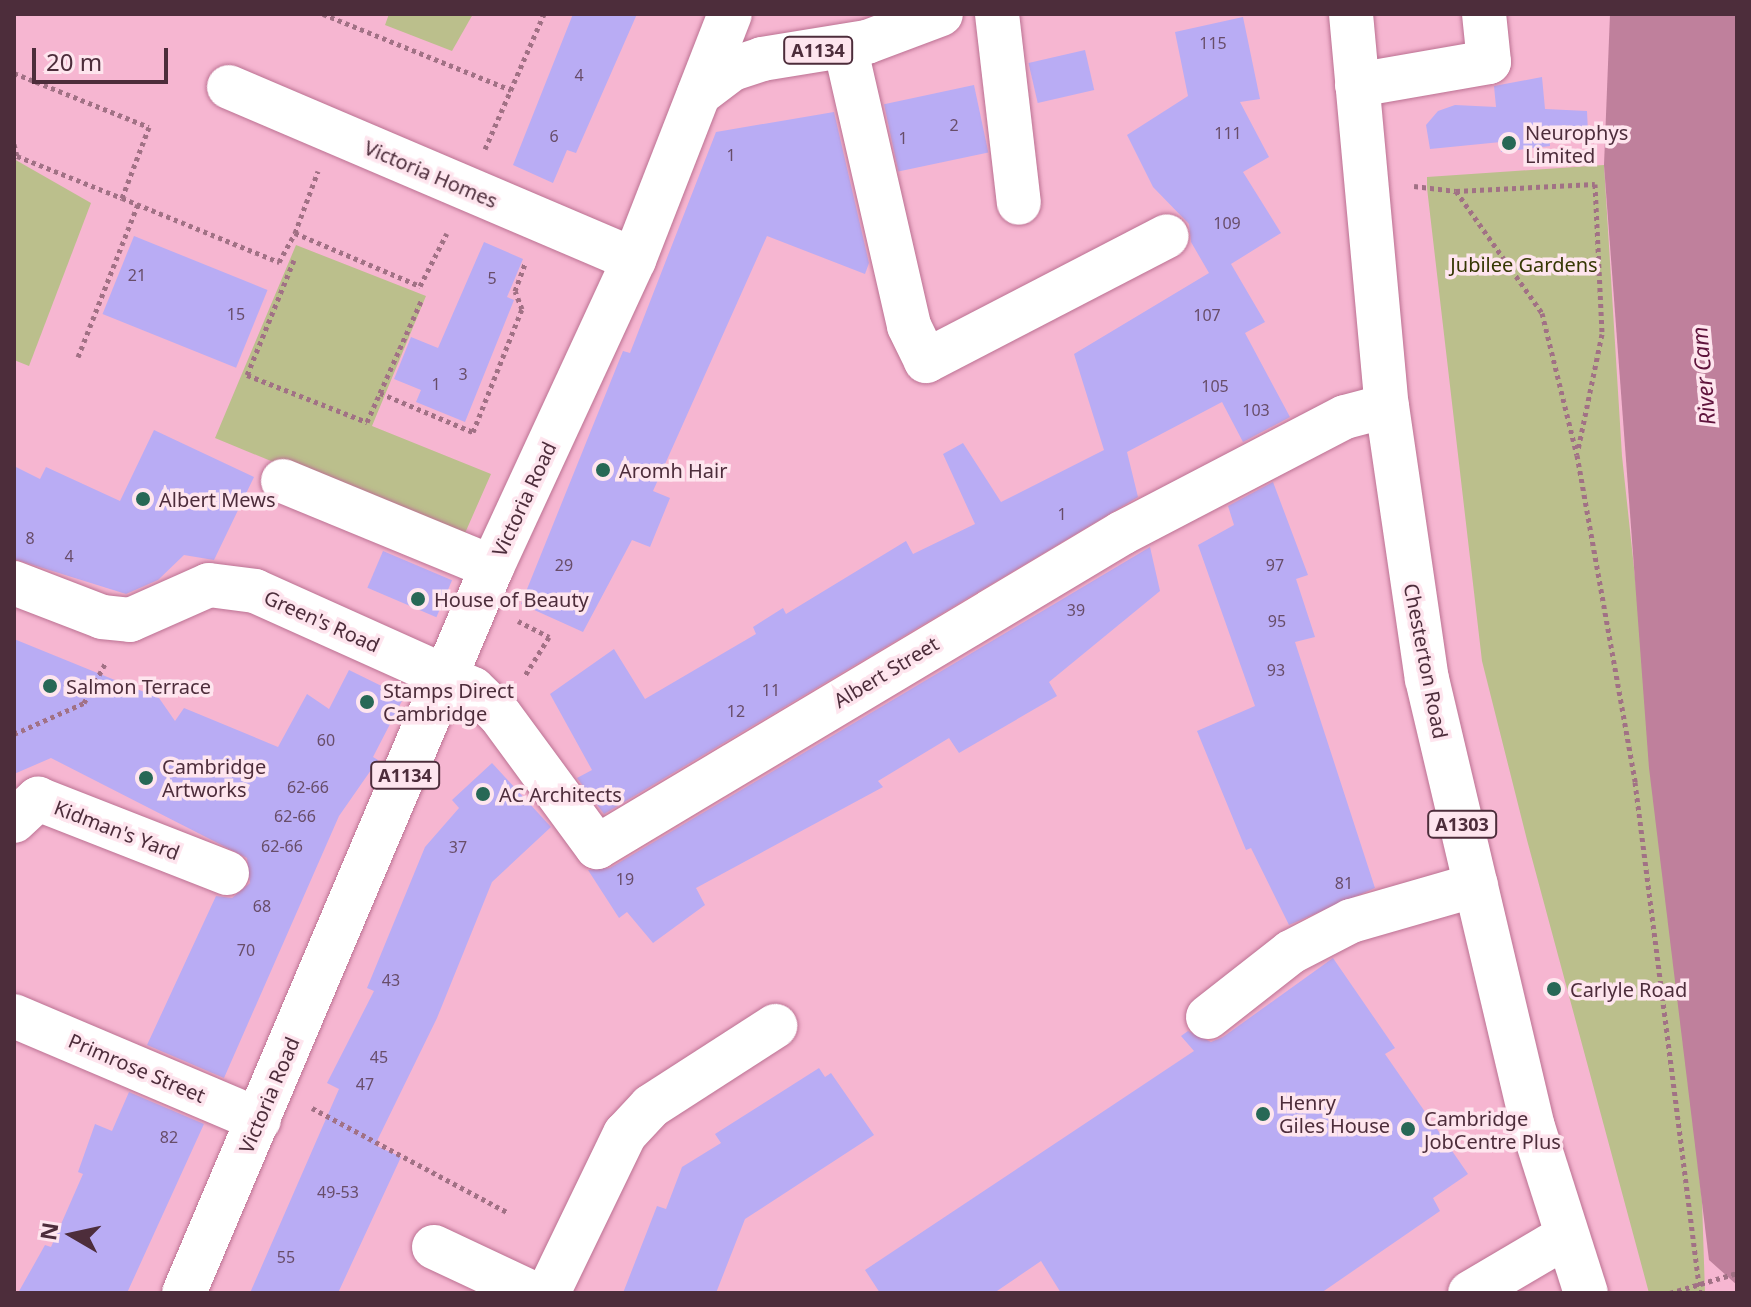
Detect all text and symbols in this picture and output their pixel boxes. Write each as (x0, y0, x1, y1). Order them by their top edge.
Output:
scale bar (36, 32, 172, 82)
house number: 115 (1199, 33, 1227, 53)
road number: A1134 (782, 36, 854, 64)
text: 20 m (46, 45, 102, 78)
house number: 4 (574, 65, 584, 85)
house number: 2 (949, 115, 959, 135)
place label: Neurophys Limited (1525, 120, 1628, 167)
house number: 111 (1214, 123, 1242, 143)
house number: 6 (549, 126, 559, 146)
house number: 1 (898, 128, 908, 148)
marker: Neurophys Limited (1500, 134, 1518, 152)
street label: Victoria Homes (361, 135, 501, 213)
house number: 1 (726, 145, 736, 165)
house number: 109 (1213, 213, 1241, 233)
park label: Jubilee Gardens (1450, 252, 1598, 276)
house number: 21 (128, 265, 146, 285)
house number: 5 (487, 268, 497, 288)
house number: 15 (227, 304, 245, 324)
house number: 107 (1193, 305, 1221, 325)
water label: River Cam (1686, 326, 1720, 426)
house number: 3 (458, 364, 468, 384)
house number: 1 (431, 374, 441, 394)
house number: 105 (1201, 376, 1229, 396)
house number: 103 (1242, 400, 1270, 420)
street label: Victoria Road (487, 438, 561, 560)
place label: Aromh Hair (619, 458, 727, 482)
marker: Aromh Hair (594, 461, 612, 479)
place label: Albert Mews (159, 487, 276, 511)
marker: Albert Mews (134, 490, 152, 508)
house number: 1 (1057, 504, 1067, 524)
house number: 8 (25, 528, 35, 548)
house number: 4 (64, 546, 74, 566)
house number: 29 (555, 555, 573, 575)
house number: 97 (1266, 555, 1284, 575)
street label: Chesterton Road (1399, 581, 1453, 741)
street label: Green's Road (261, 585, 383, 657)
place label: House of Beauty (434, 587, 589, 611)
marker: House of Beauty (409, 590, 427, 608)
house number: 39 (1067, 600, 1085, 620)
house number: 95 (1268, 611, 1286, 631)
street label: Albert Street (829, 631, 943, 713)
house number: 93 (1267, 660, 1285, 680)
place label: Salmon Terrace (66, 674, 211, 698)
marker: Salmon Terrace (41, 677, 59, 695)
place label: Stamps Direct Cambridge (383, 678, 514, 725)
house number: 11 (762, 680, 780, 700)
marker: Stamps Direct Cambridge (358, 693, 376, 711)
house number: 12 (727, 701, 745, 721)
house number: 60 (317, 730, 335, 750)
place label: Cambridge Artworks (162, 754, 266, 801)
road number: A1134 (369, 761, 441, 789)
marker: Cambridge Artworks (137, 769, 155, 787)
house number: 62-66 (287, 777, 329, 797)
place label: AC Architects (499, 782, 622, 806)
marker: AC Architects (474, 785, 492, 803)
street label: Kidman's Yard (51, 795, 183, 865)
house number: 62-66 (274, 806, 316, 826)
road number: A1303 (1426, 810, 1498, 838)
house number: 62-66 (261, 836, 303, 856)
house number: 37 (449, 837, 467, 857)
house number: 19 (616, 869, 634, 889)
house number: 81 (1335, 873, 1353, 893)
house number: 68 (253, 896, 271, 916)
house number: 70 (237, 940, 255, 960)
house number: 43 (382, 970, 400, 990)
place label: Carlyle Road (1570, 977, 1687, 1001)
marker: Carlyle Road (1545, 980, 1563, 998)
street label: Primrose Street (65, 1028, 209, 1108)
street label: Victoria Road (234, 1033, 304, 1157)
house number: 45 (370, 1047, 388, 1067)
house number: 47 (356, 1074, 374, 1094)
place label: Henry Giles House (1279, 1090, 1390, 1137)
marker: Henry Giles House (1254, 1105, 1272, 1123)
place label: Cambridge JobCentre Plus (1424, 1106, 1561, 1153)
marker: Cambridge JobCentre Plus (1399, 1120, 1417, 1138)
house number: 82 (160, 1127, 178, 1147)
house number: 49-53 (317, 1182, 359, 1202)
north arrow (32, 1195, 112, 1275)
text: N (32, 1220, 65, 1242)
house number: 55 (277, 1247, 295, 1267)

